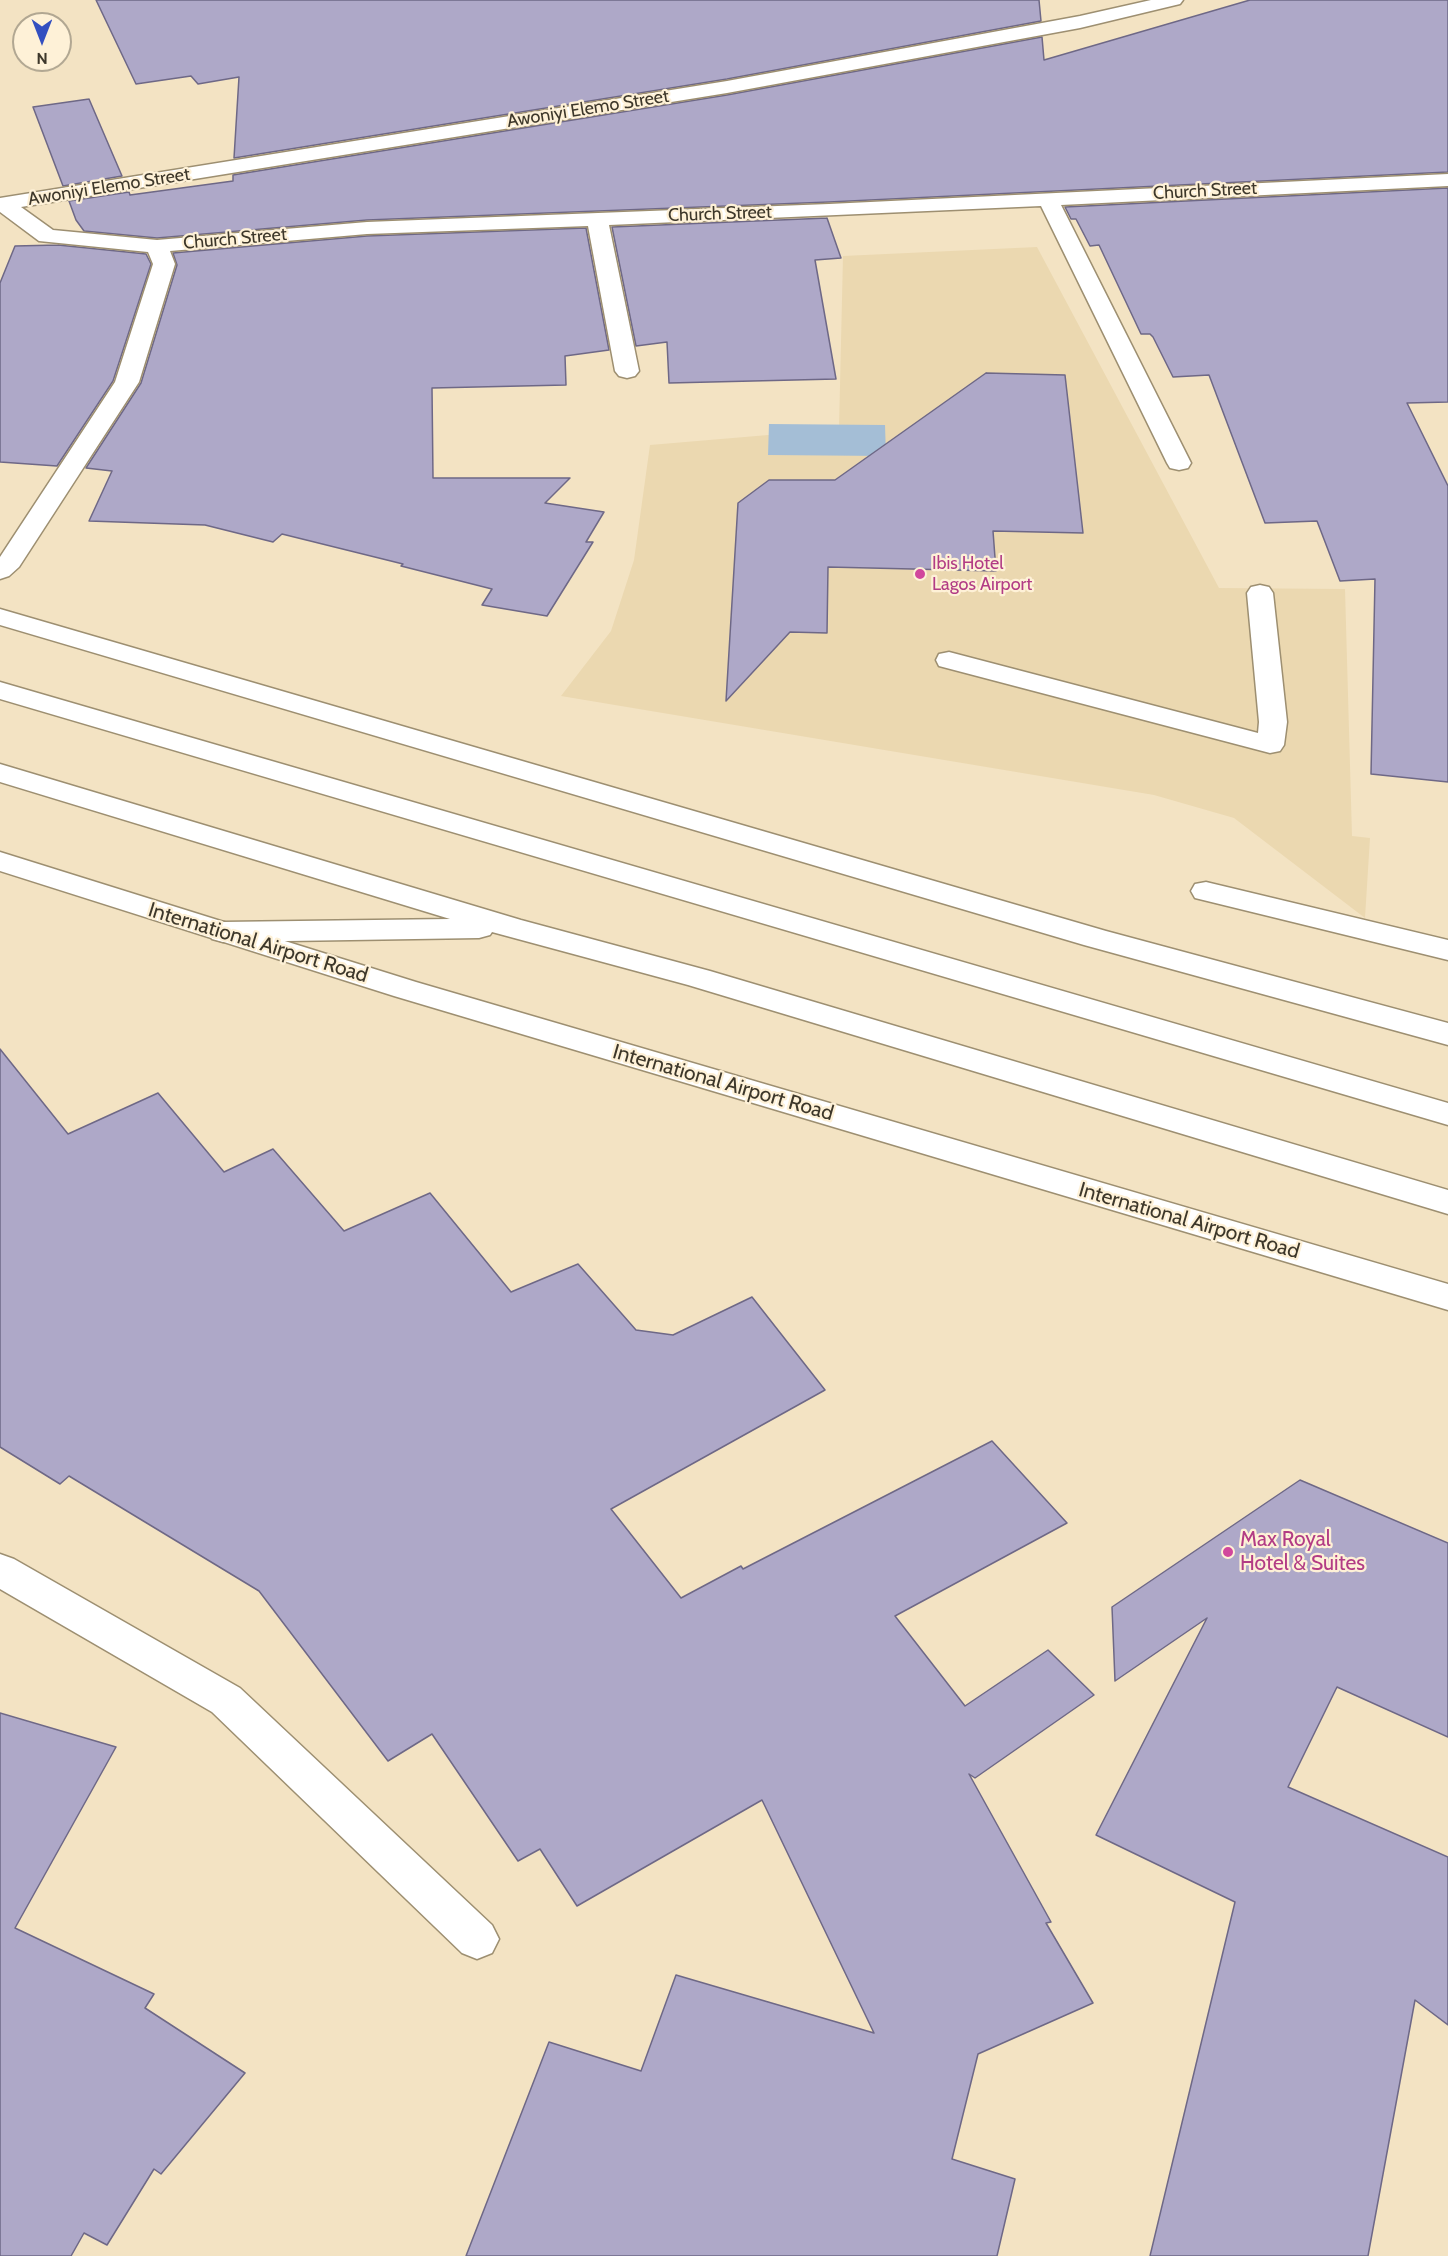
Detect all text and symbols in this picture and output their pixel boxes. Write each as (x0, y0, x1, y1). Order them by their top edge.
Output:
north arrow (12, 12, 72, 72)
text: N (36, 49, 48, 68)
street label: Awoniyi Elemo Street (506, 86, 670, 132)
street label: Awoniyi Elemo Street (27, 164, 191, 210)
street label: Church Street (1153, 177, 1257, 205)
street label: Church Street (668, 201, 772, 227)
street label: Church Street (182, 224, 288, 254)
place label: Ibis Hotel Lagos Airport (932, 553, 1032, 596)
marker: Ibis Hotel Lagos Airport (913, 567, 927, 581)
street label: International Airport Road (145, 898, 371, 988)
street label: International Airport Road (610, 1039, 836, 1127)
street label: International Airport Road (1076, 1177, 1302, 1265)
place label: Max Royal Hotel & Suites (1240, 1527, 1365, 1577)
marker: Max Royal Hotel & Suites (1221, 1545, 1235, 1559)

